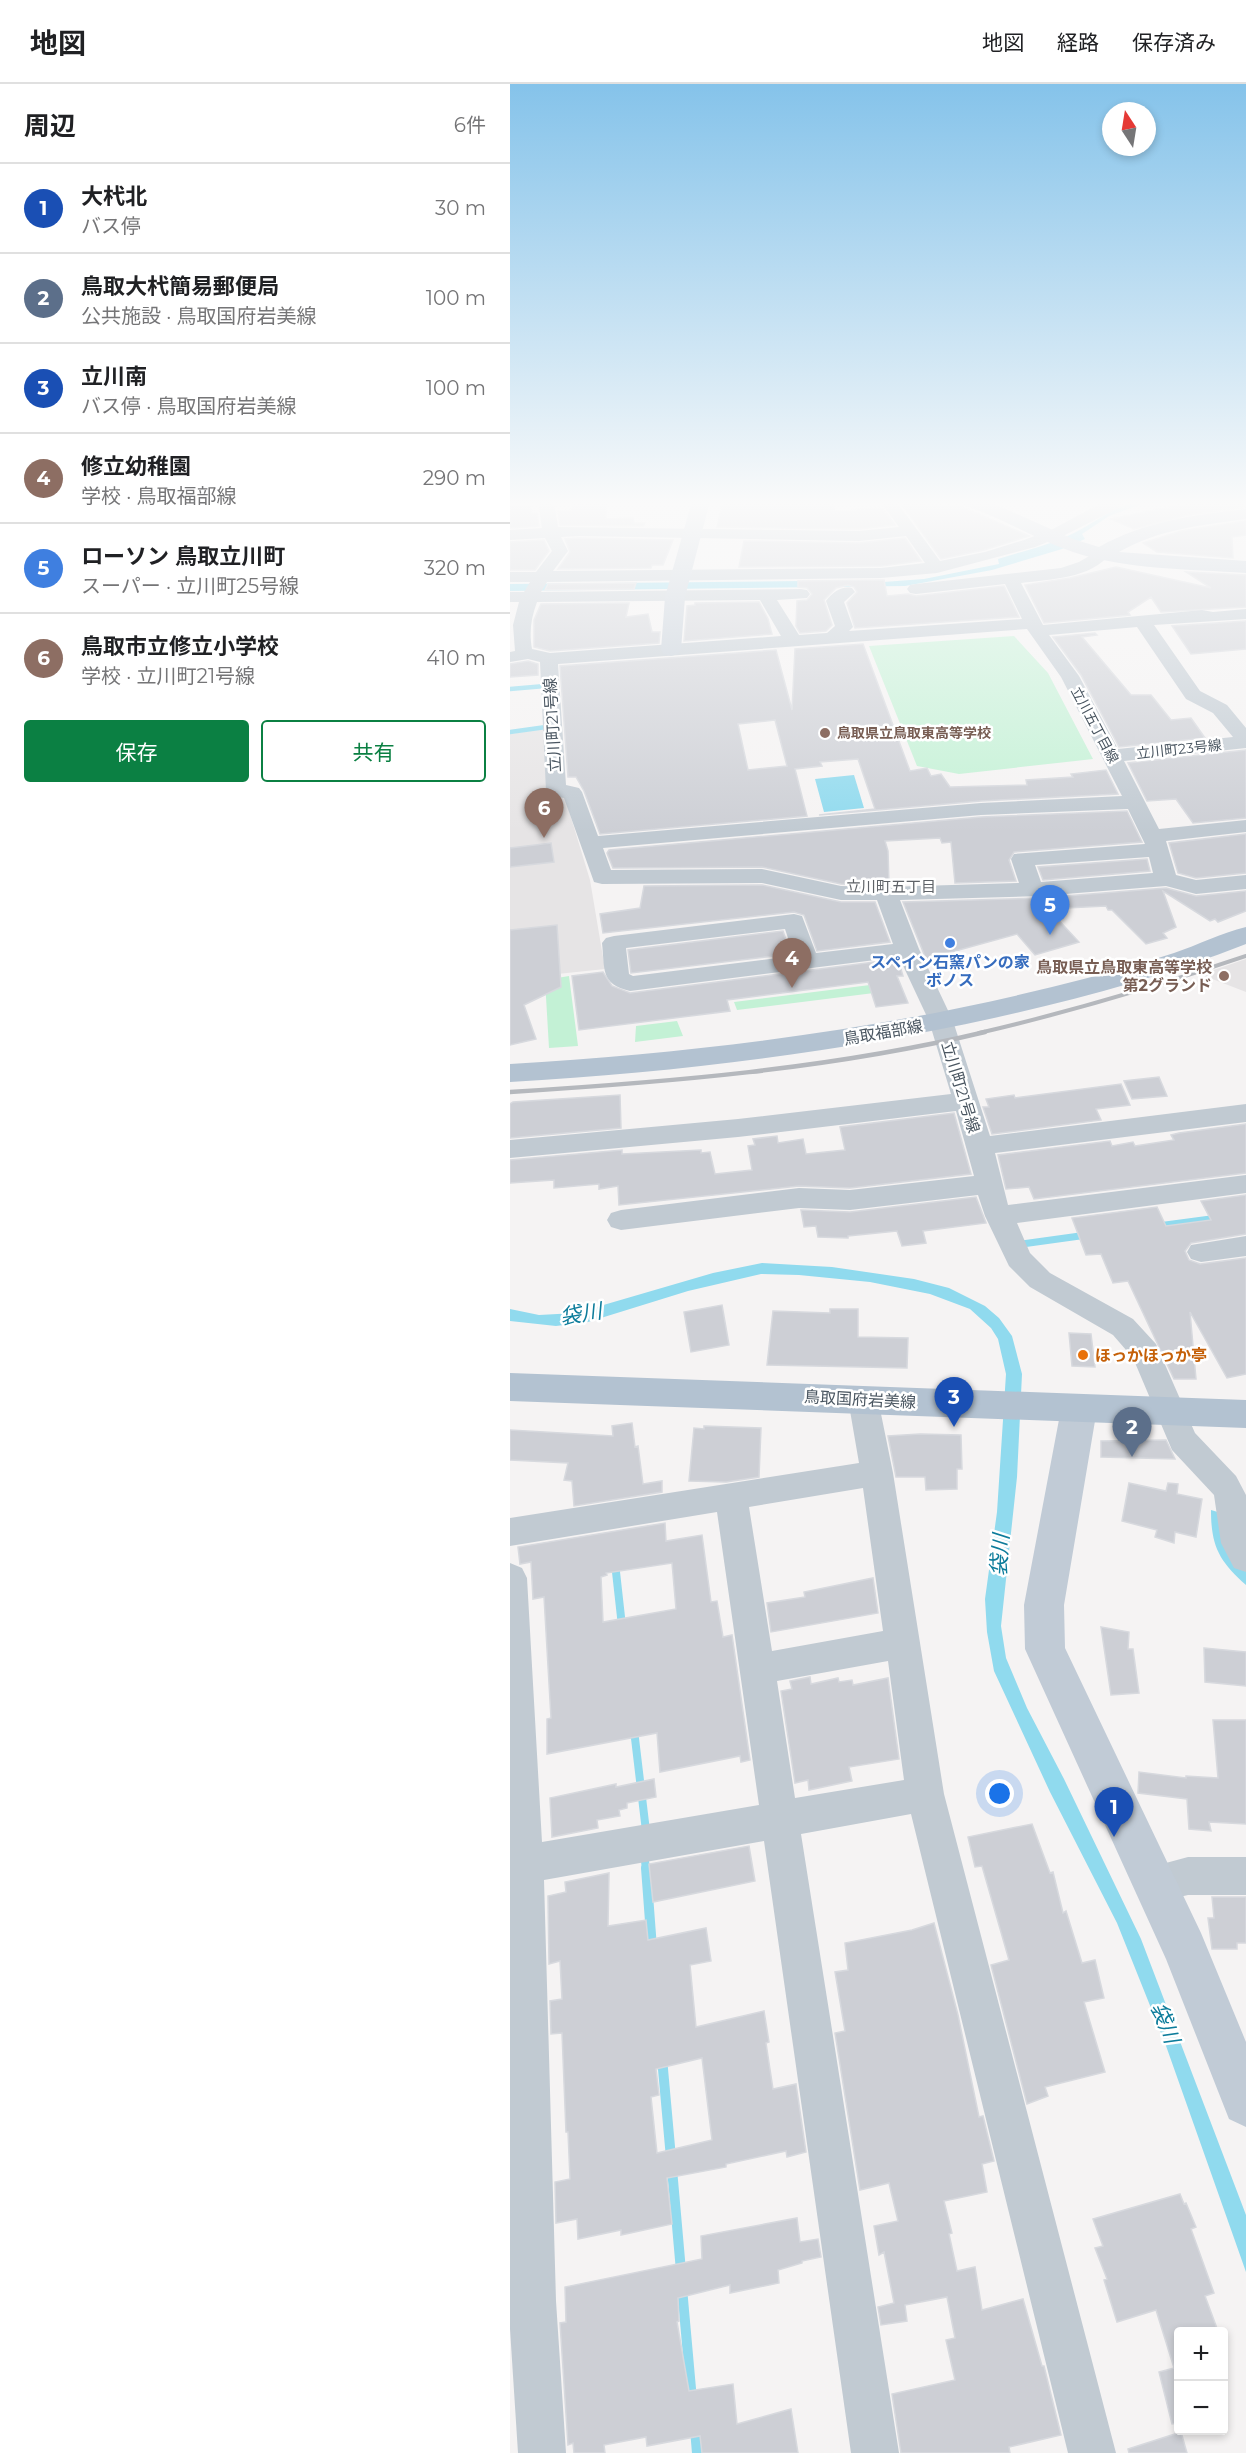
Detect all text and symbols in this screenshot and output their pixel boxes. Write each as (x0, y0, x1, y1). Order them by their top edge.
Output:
text: 地図 (30, 26, 86, 60)
text: 地図 (982, 30, 1024, 55)
text: 経路 (1057, 30, 1099, 55)
text: 保存済み (1132, 30, 1216, 55)
north arrow (1102, 102, 1156, 156)
text: 周辺 (24, 110, 76, 142)
text: 6件 (454, 113, 486, 137)
text: 大杙北 (81, 183, 147, 210)
text: 1 (40, 196, 47, 220)
text: 30 m (435, 196, 486, 220)
text: バス停 (81, 214, 141, 238)
text: 鳥取大杙簡易郵便局 (81, 273, 279, 300)
text: 2 (38, 286, 49, 310)
text: 100 m (426, 286, 486, 310)
text: 公共施設 · 鳥取国府岩美線 (81, 304, 317, 328)
text: 立川南 (81, 363, 147, 390)
text: 3 (38, 376, 49, 400)
text: 100 m (426, 376, 486, 400)
text: バス停 · 鳥取国府岩美線 (81, 394, 297, 418)
text: 修立幼稚園 (81, 453, 191, 480)
text: 4 (37, 466, 50, 490)
text: 290 m (423, 466, 486, 490)
text: 学校 · 鳥取福部線 (81, 484, 237, 508)
text: ローソン 鳥取立川町 (81, 543, 285, 570)
text: 5 (38, 556, 49, 580)
text: 320 m (424, 556, 486, 580)
text: スーパー · 立川町25号線 (81, 574, 299, 598)
text: 鳥取市立修立小学校 (81, 633, 279, 660)
text: 6 (37, 646, 50, 670)
text: 410 m (426, 646, 486, 670)
text: 学校 · 立川町21号線 (81, 664, 255, 688)
street label: 立川町21号線 (541, 677, 564, 773)
street label: 立川五丁目線 (1067, 684, 1123, 766)
button: 保存 (24, 720, 249, 782)
button: 共有 (261, 720, 486, 782)
place label: 鳥取県立鳥取東高等学校 (837, 724, 991, 742)
marker: 鳥取県立鳥取東高等学校 (818, 726, 832, 740)
street label: 立川町23号線 (1135, 736, 1223, 762)
pin: 6 (525, 788, 564, 838)
district label: 立川町五丁目 (846, 877, 936, 896)
pin: 5 (1030, 886, 1070, 935)
marker: スペイン石窯パンの家 ボノス (943, 936, 957, 950)
pin: 4 (772, 938, 812, 988)
place label: スペイン石窯パンの家 ボノス (870, 953, 1030, 990)
place label: 鳥取県立鳥取東高等学校 第2グランド (1036, 958, 1212, 995)
marker: 鳥取県立鳥取東高等学校 第2グランド (1217, 969, 1231, 983)
street label: 鳥取福部線 (842, 1016, 924, 1049)
street label: 立川町21号線 (938, 1039, 983, 1135)
water label: 袋川 (558, 1298, 606, 1329)
place label: ほっかほっか亭 (1095, 1346, 1207, 1365)
marker: ほっかほっか亭 (1076, 1348, 1090, 1362)
pin: 3 (934, 1378, 974, 1427)
street label: 鳥取国府岩美線 (804, 1387, 916, 1412)
pin: 2 (1112, 1408, 1152, 1457)
water label: 袋川 (986, 1531, 1014, 1577)
your location (985, 1779, 1014, 1808)
pin: 1 (1094, 1788, 1134, 1837)
water label: 袋川 (1146, 1999, 1186, 2049)
map controls (1174, 2327, 1228, 2435)
button: + (1174, 2327, 1228, 2381)
button: − (1174, 2381, 1228, 2435)

